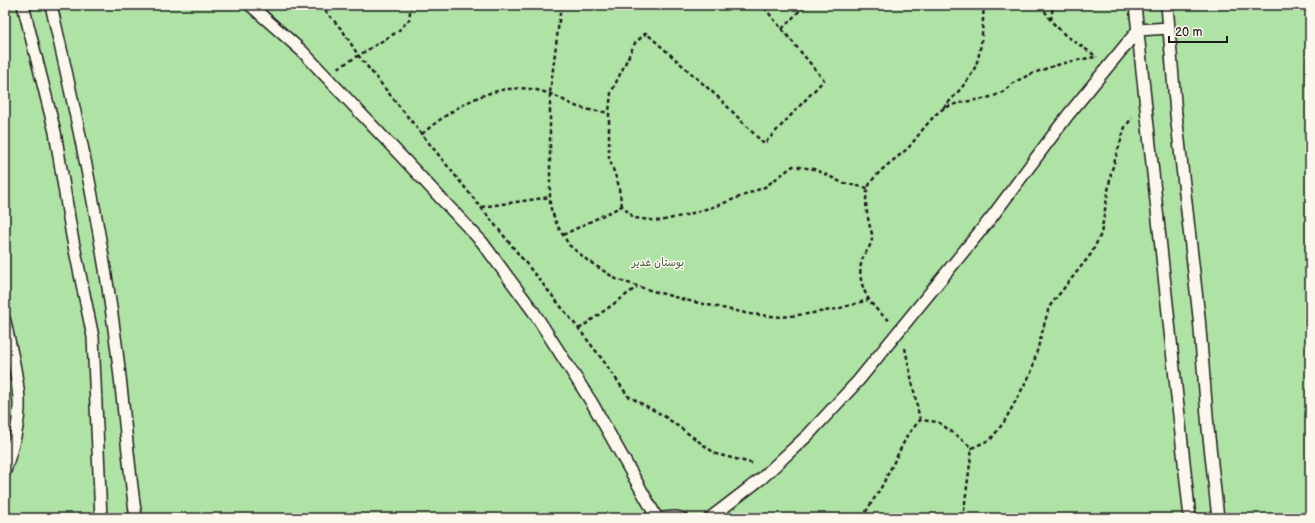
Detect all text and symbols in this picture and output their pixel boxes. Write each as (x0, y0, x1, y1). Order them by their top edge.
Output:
scale bar (1169, 18, 1227, 44)
text: 20 m (1175, 25, 1202, 40)
park label: بوستان غدیر (631, 256, 684, 270)

